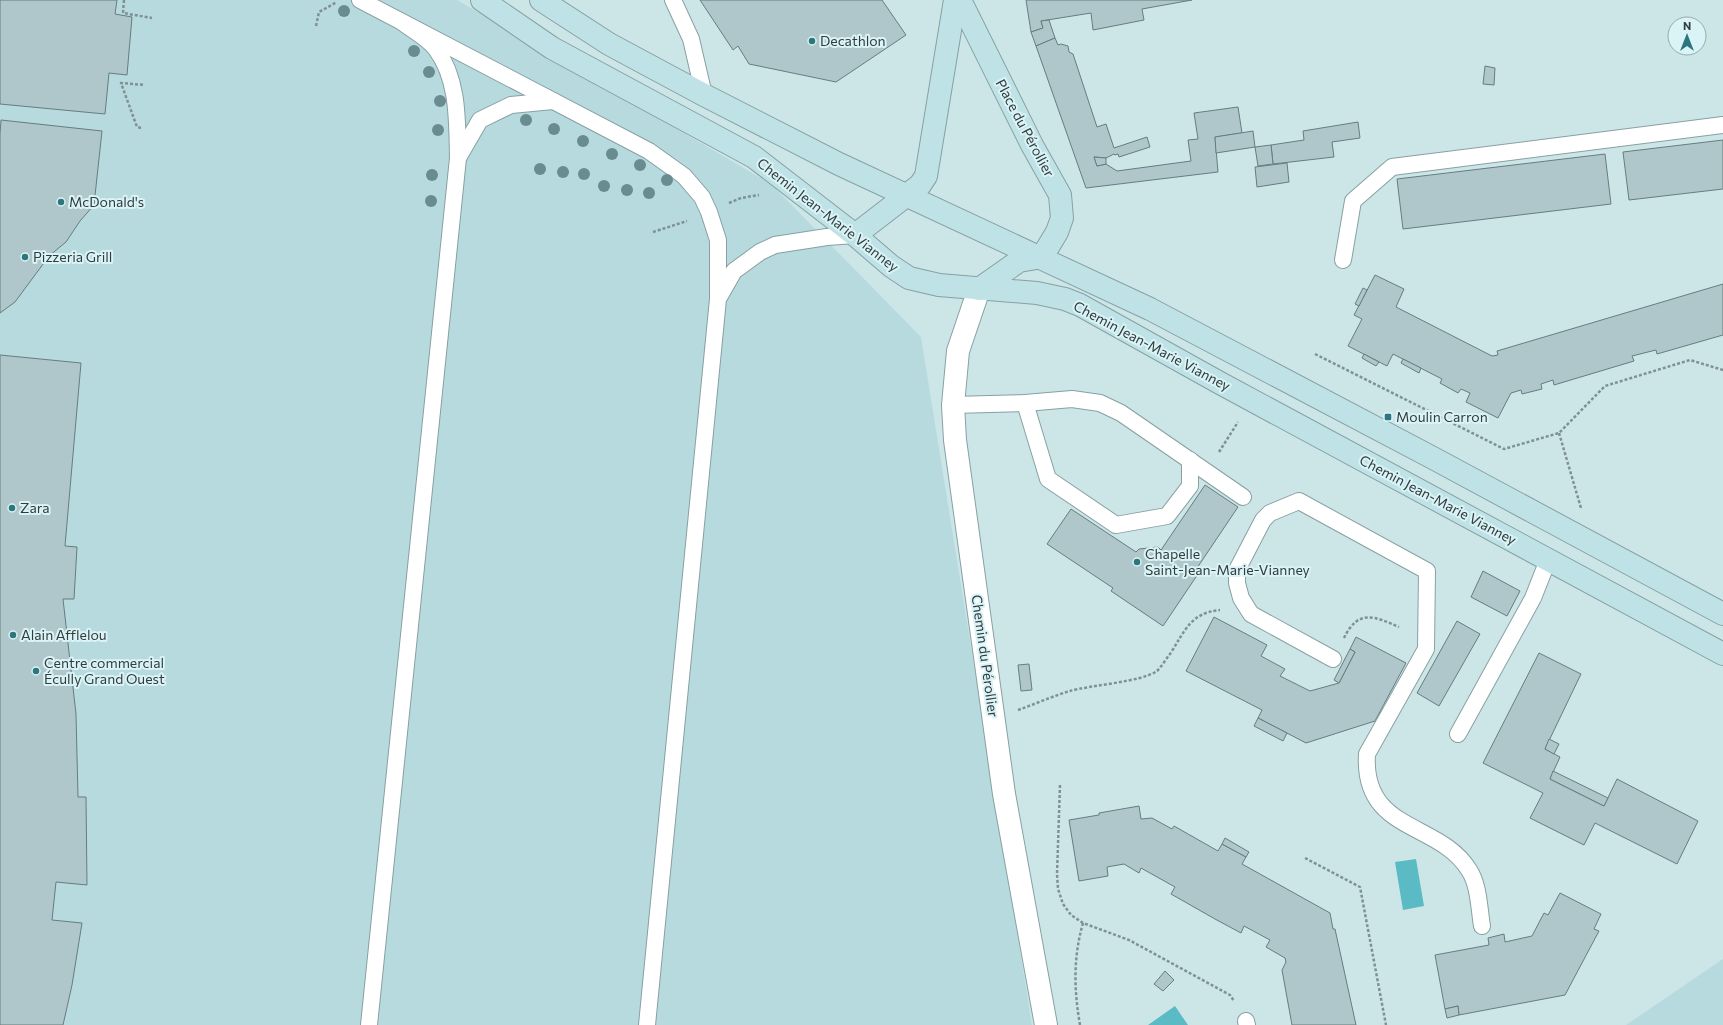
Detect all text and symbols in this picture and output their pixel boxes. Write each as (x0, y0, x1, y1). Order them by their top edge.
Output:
north arrow (1667, 16, 1707, 56)
text: N (1683, 19, 1691, 32)
place label: Decathlon (820, 32, 886, 49)
marker: Decathlon (807, 36, 817, 46)
street label: Place du Pérollier (992, 76, 1059, 180)
street label: Chemin Jean-Marie Vianney (754, 154, 903, 275)
place label: McDonald's (69, 193, 144, 210)
marker: McDonald's (56, 197, 66, 207)
place label: Pizzeria Grill (33, 248, 112, 265)
marker: Pizzeria Grill (20, 252, 30, 262)
street label: Chemin Jean-Marie Vianney (1071, 297, 1234, 394)
place label: Moulin Carron (1396, 408, 1488, 425)
marker: Moulin Carron (1383, 412, 1393, 422)
street label: Chemin Jean-Marie Vianney (1357, 451, 1520, 548)
place label: Zara (20, 499, 50, 516)
marker: Zara (7, 503, 17, 513)
place label: Chapelle Saint-Jean-Marie-Vianney (1145, 545, 1310, 578)
marker: Chapelle Saint-Jean-Marie-Vianney (1132, 557, 1142, 567)
street label: Chemin du Pérollier (968, 594, 1003, 719)
place label: Alain Afflelou (21, 626, 107, 643)
marker: Alain Afflelou (8, 630, 18, 640)
place label: Centre commercial Écully Grand Ouest (44, 654, 165, 687)
marker: Centre commercial Écully Grand Ouest (31, 666, 41, 676)

